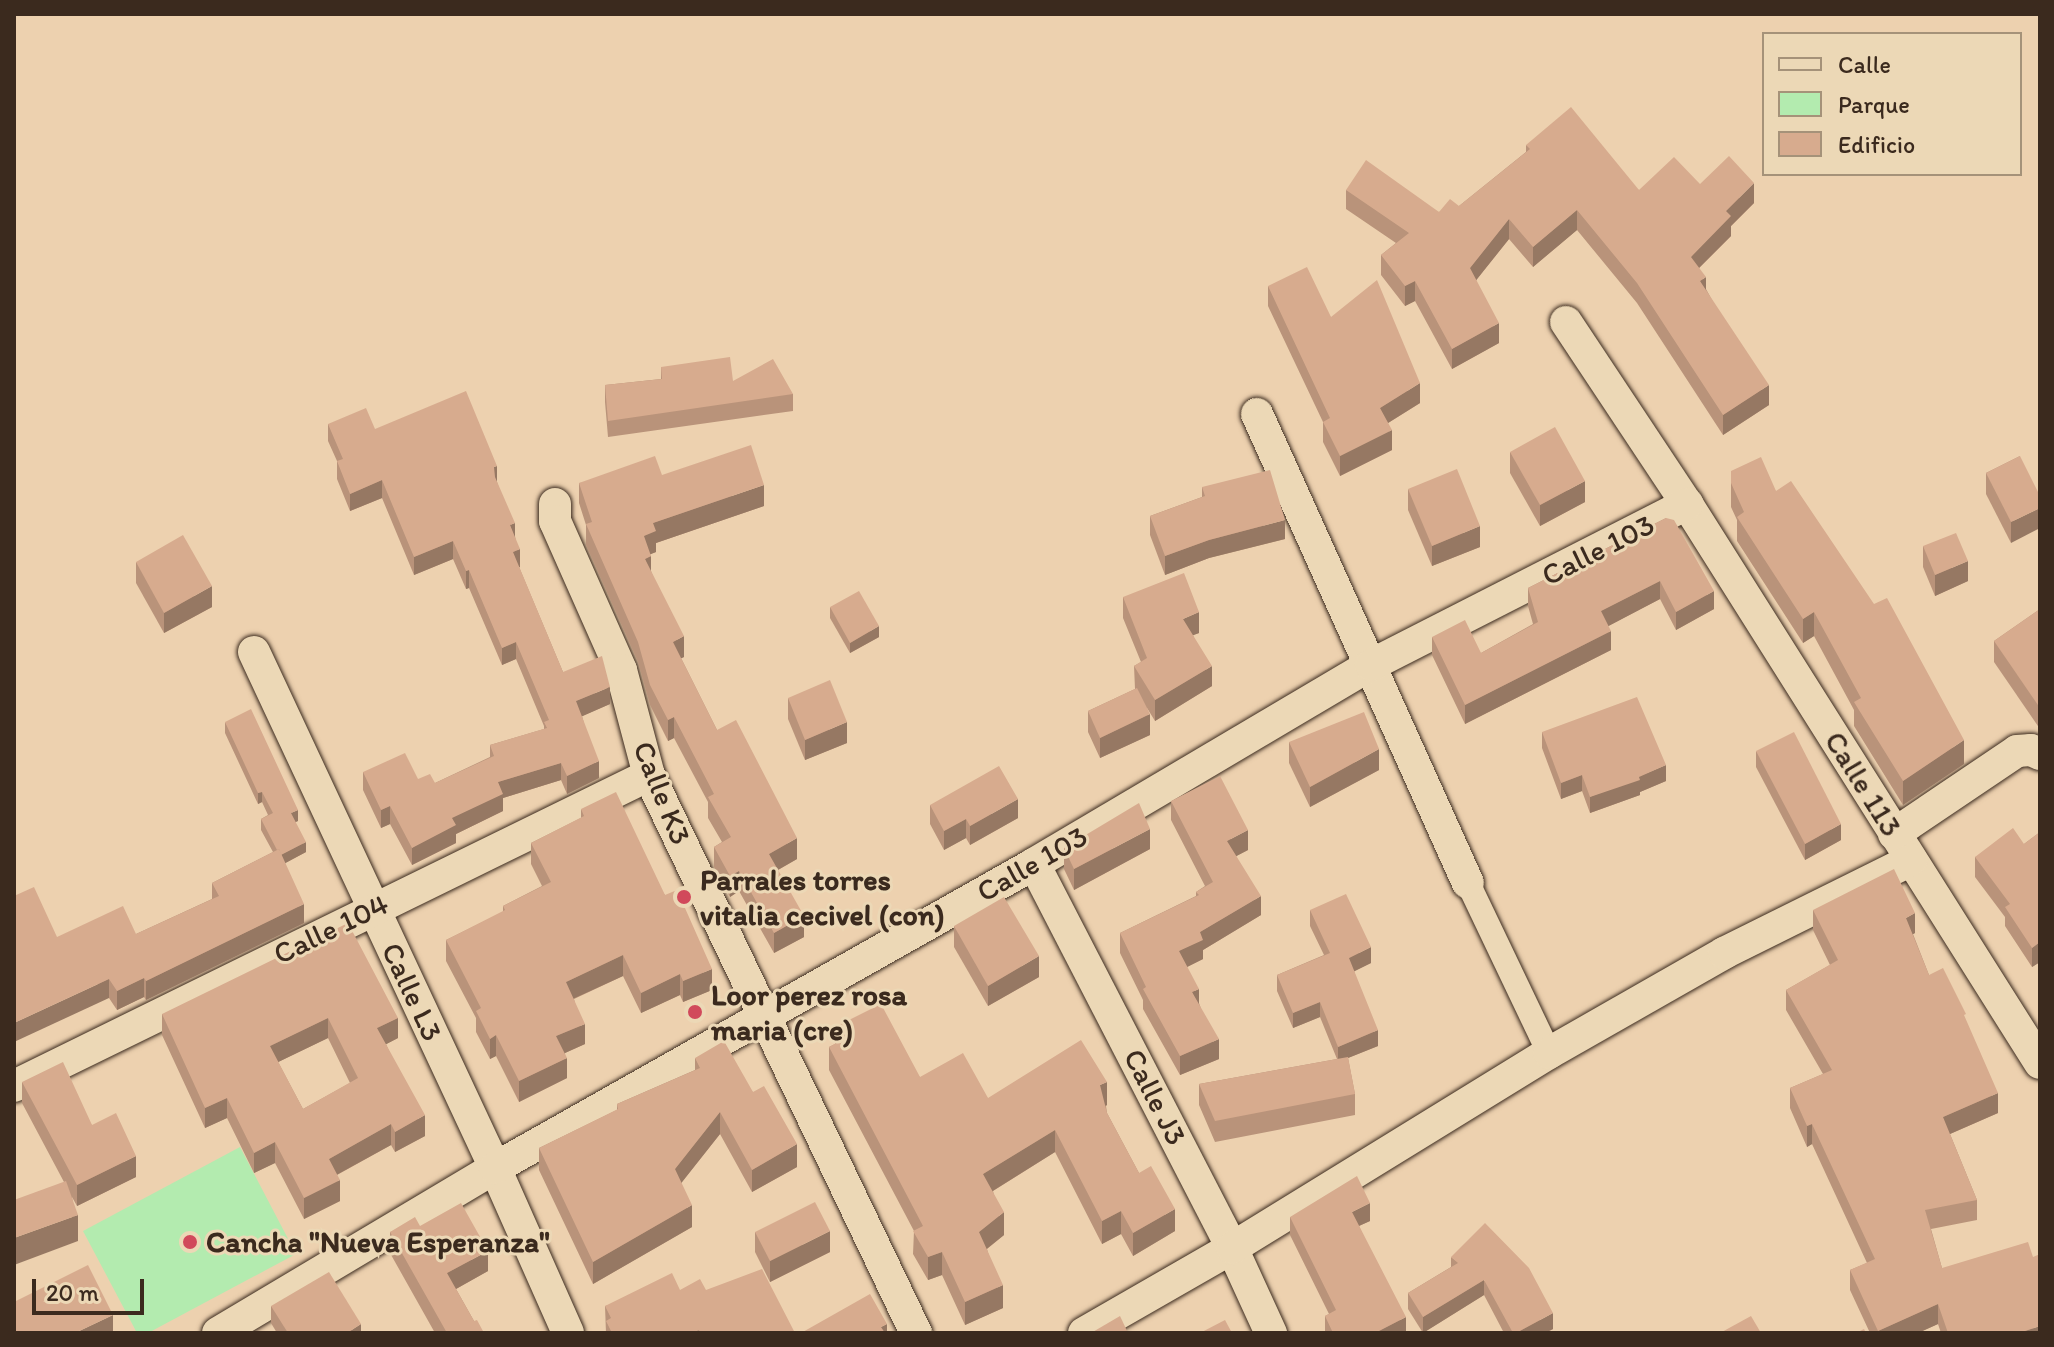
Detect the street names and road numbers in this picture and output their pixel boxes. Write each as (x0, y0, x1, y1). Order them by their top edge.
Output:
street label: Calle 103 (1536, 506, 1660, 594)
street label: Calle 113 (1817, 725, 1909, 843)
street label: Calle K3 (625, 736, 699, 850)
street label: Calle 103 (970, 818, 1094, 910)
street label: Calle 104 (268, 886, 394, 972)
street label: Calle L3 (374, 937, 450, 1047)
street label: Calle J3 (1115, 1043, 1195, 1151)

